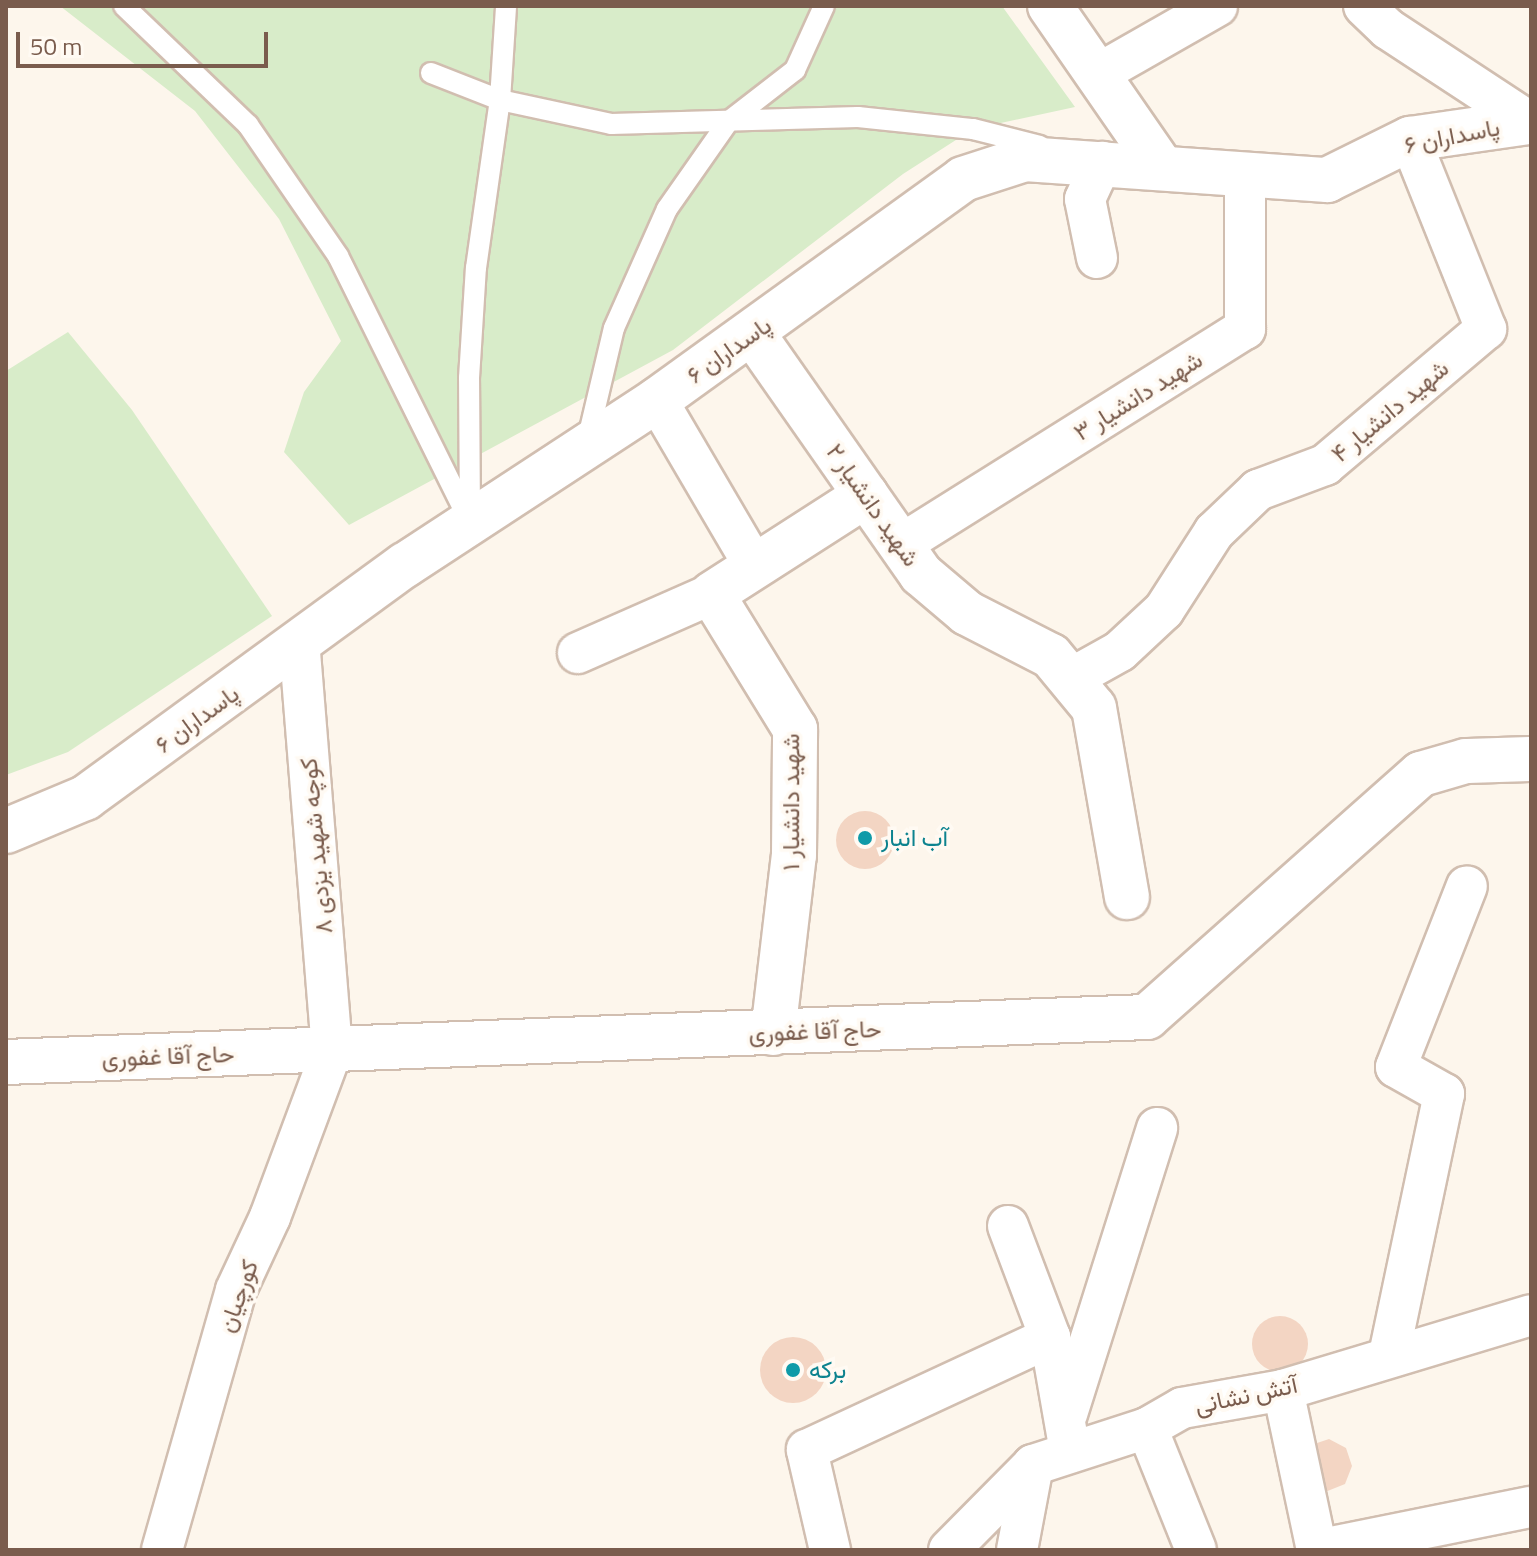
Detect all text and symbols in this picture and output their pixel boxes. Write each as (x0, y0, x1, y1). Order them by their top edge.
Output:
scale bar (20, 16, 272, 66)
text: 50 m (30, 28, 82, 64)
street label: پاسداران ۶ (1402, 113, 1502, 159)
street label: پاسداران ۶ (681, 311, 777, 389)
street label: شهید دانشیار ۳ (1068, 345, 1208, 447)
street label: شهید دانشیار ۴ (1326, 354, 1454, 468)
street label: شهید دانشیار ۲ (820, 438, 926, 572)
street label: پاسداران ۶ (150, 679, 244, 759)
street label: شهید دانشیار ۱ (777, 733, 805, 871)
street label: کوچه شهید یزدی ۸ (294, 757, 338, 935)
place label: آب انبار (881, 824, 948, 852)
marker: آب انبار (856, 829, 874, 847)
street label: حاج آقا غفوری (748, 1014, 882, 1048)
street label: حاج آقا غفوری (101, 1039, 235, 1073)
street label: کورچیان (212, 1256, 264, 1336)
place label: برکه (809, 1356, 846, 1384)
marker: برکه (784, 1361, 802, 1379)
street label: آتش نشانی (1192, 1370, 1300, 1420)

